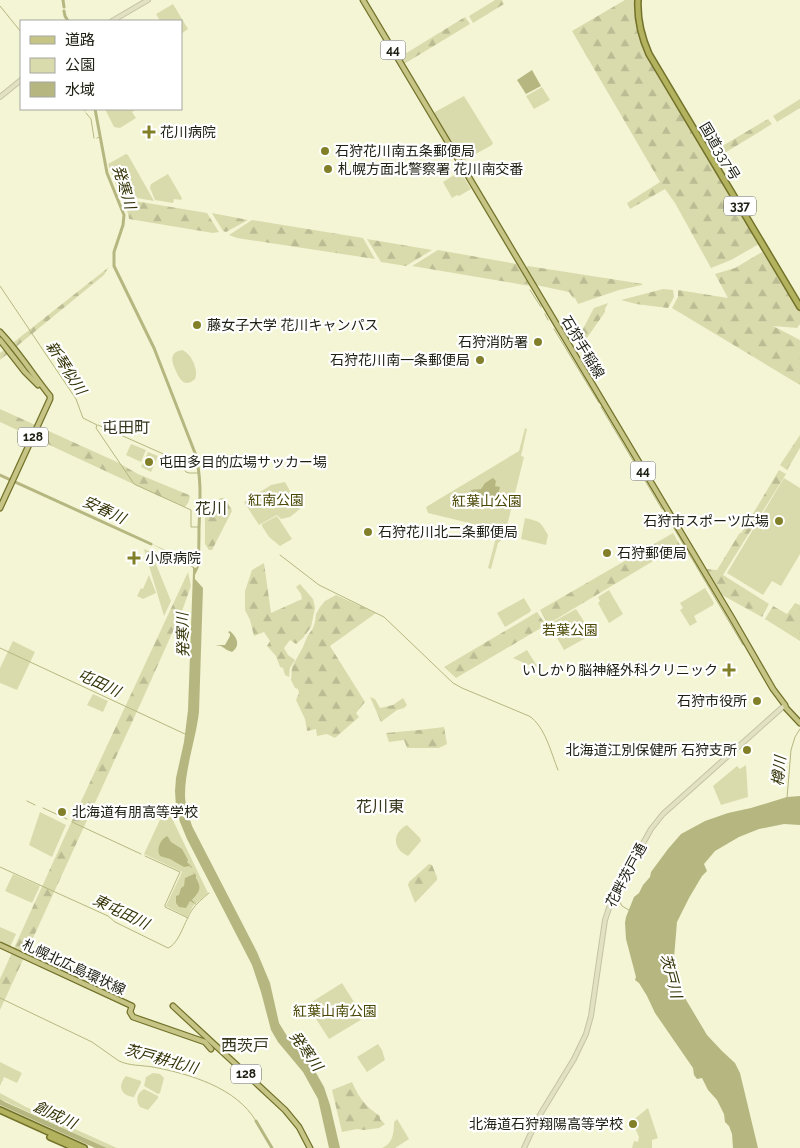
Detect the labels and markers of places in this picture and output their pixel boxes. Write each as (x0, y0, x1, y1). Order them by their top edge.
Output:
place label: 花川病院 (160, 124, 216, 140)
marker: 花川病院 (142, 125, 156, 139)
place label: 石狩花川南五条郵便局 (335, 143, 475, 159)
marker: 石狩花川南五条郵便局 (319, 145, 331, 157)
place label: 札幌方面北警察署 花川南交番 (338, 161, 524, 177)
marker: 札幌方面北警察署 花川南交番 (322, 163, 334, 175)
place label: 藤女子大学 花川キャンパス (207, 317, 379, 333)
marker: 藤女子大学 花川キャンパス (191, 319, 203, 331)
place label: 石狩消防署 (458, 334, 528, 350)
marker: 石狩消防署 (532, 336, 544, 348)
place label: 石狩花川南一条郵便局 (330, 352, 470, 368)
marker: 石狩花川南一条郵便局 (474, 354, 486, 366)
place label: 屯田多目的広場サッカー場 (159, 454, 327, 470)
marker: 屯田多目的広場サッカー場 (143, 456, 155, 468)
place label: 石狩市スポーツ広場 (643, 513, 769, 529)
marker: 石狩市スポーツ広場 (773, 515, 785, 527)
place label: 石狩花川北二条郵便局 (378, 524, 518, 540)
marker: 石狩花川北二条郵便局 (362, 526, 374, 538)
place label: 石狩郵便局 (617, 545, 687, 561)
marker: 石狩郵便局 (601, 547, 613, 559)
place label: 小原病院 (145, 550, 201, 566)
marker: 小原病院 (127, 551, 141, 565)
place label: いしかり脳神経外科クリニック (522, 662, 718, 678)
marker: いしかり脳神経外科クリニック (722, 663, 736, 677)
place label: 石狩市役所 (677, 693, 747, 709)
marker: 石狩市役所 (751, 695, 763, 707)
place label: 北海道江別保健所 石狩支所 (565, 742, 737, 758)
marker: 北海道江別保健所 石狩支所 (741, 744, 753, 756)
place label: 北海道有朋高等学校 (72, 804, 198, 820)
marker: 北海道有朋高等学校 (56, 806, 68, 818)
place label: 北海道石狩翔陽高等学校 (469, 1116, 623, 1132)
marker: 北海道石狩翔陽高等学校 (627, 1118, 639, 1130)

